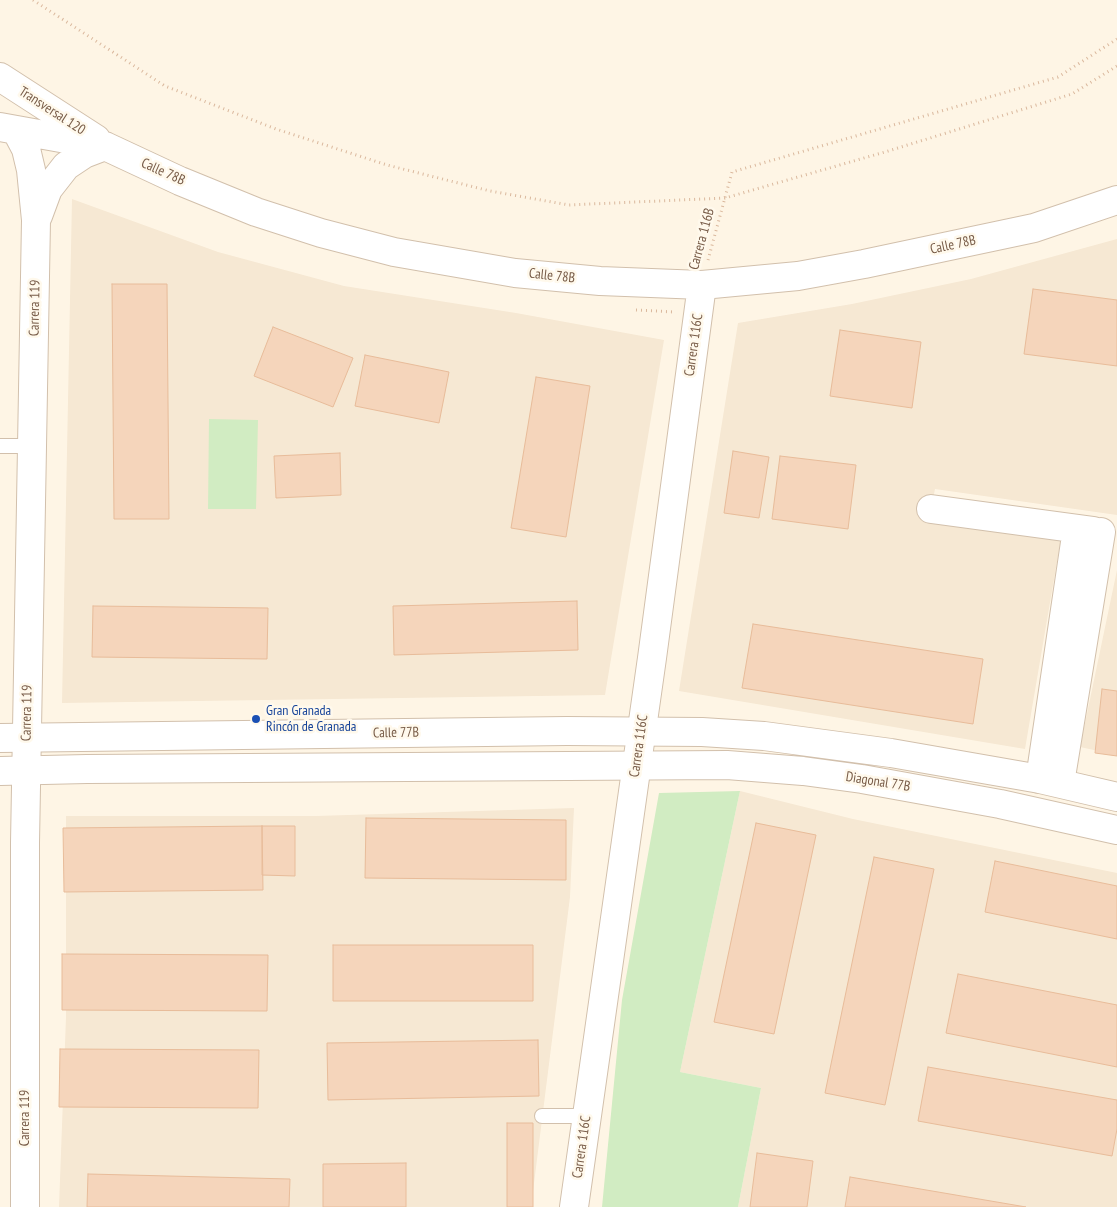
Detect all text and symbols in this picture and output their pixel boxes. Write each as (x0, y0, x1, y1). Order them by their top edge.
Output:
street label: Transversal 120 (16, 83, 88, 139)
street label: Calle 78B (138, 155, 188, 189)
street label: Carrera 116B (686, 206, 718, 272)
street label: Calle 78B (929, 232, 977, 258)
street label: Calle 78B (528, 265, 576, 287)
street label: Carrera 119 (26, 280, 44, 336)
street label: Carrera 116C (681, 313, 707, 377)
street label: Carrera 119 (18, 685, 36, 741)
place label: Gran Granada Rincón de Granada (266, 703, 356, 736)
marker: Gran Granada Rincón de Granada (250, 713, 262, 725)
street label: Carrera 116C (626, 714, 652, 778)
street label: Calle 77B (373, 724, 419, 742)
street label: Diagonal 77B (844, 769, 912, 795)
street label: Carrera 119 (17, 1090, 33, 1146)
street label: Carrera 116C (569, 1115, 595, 1179)

